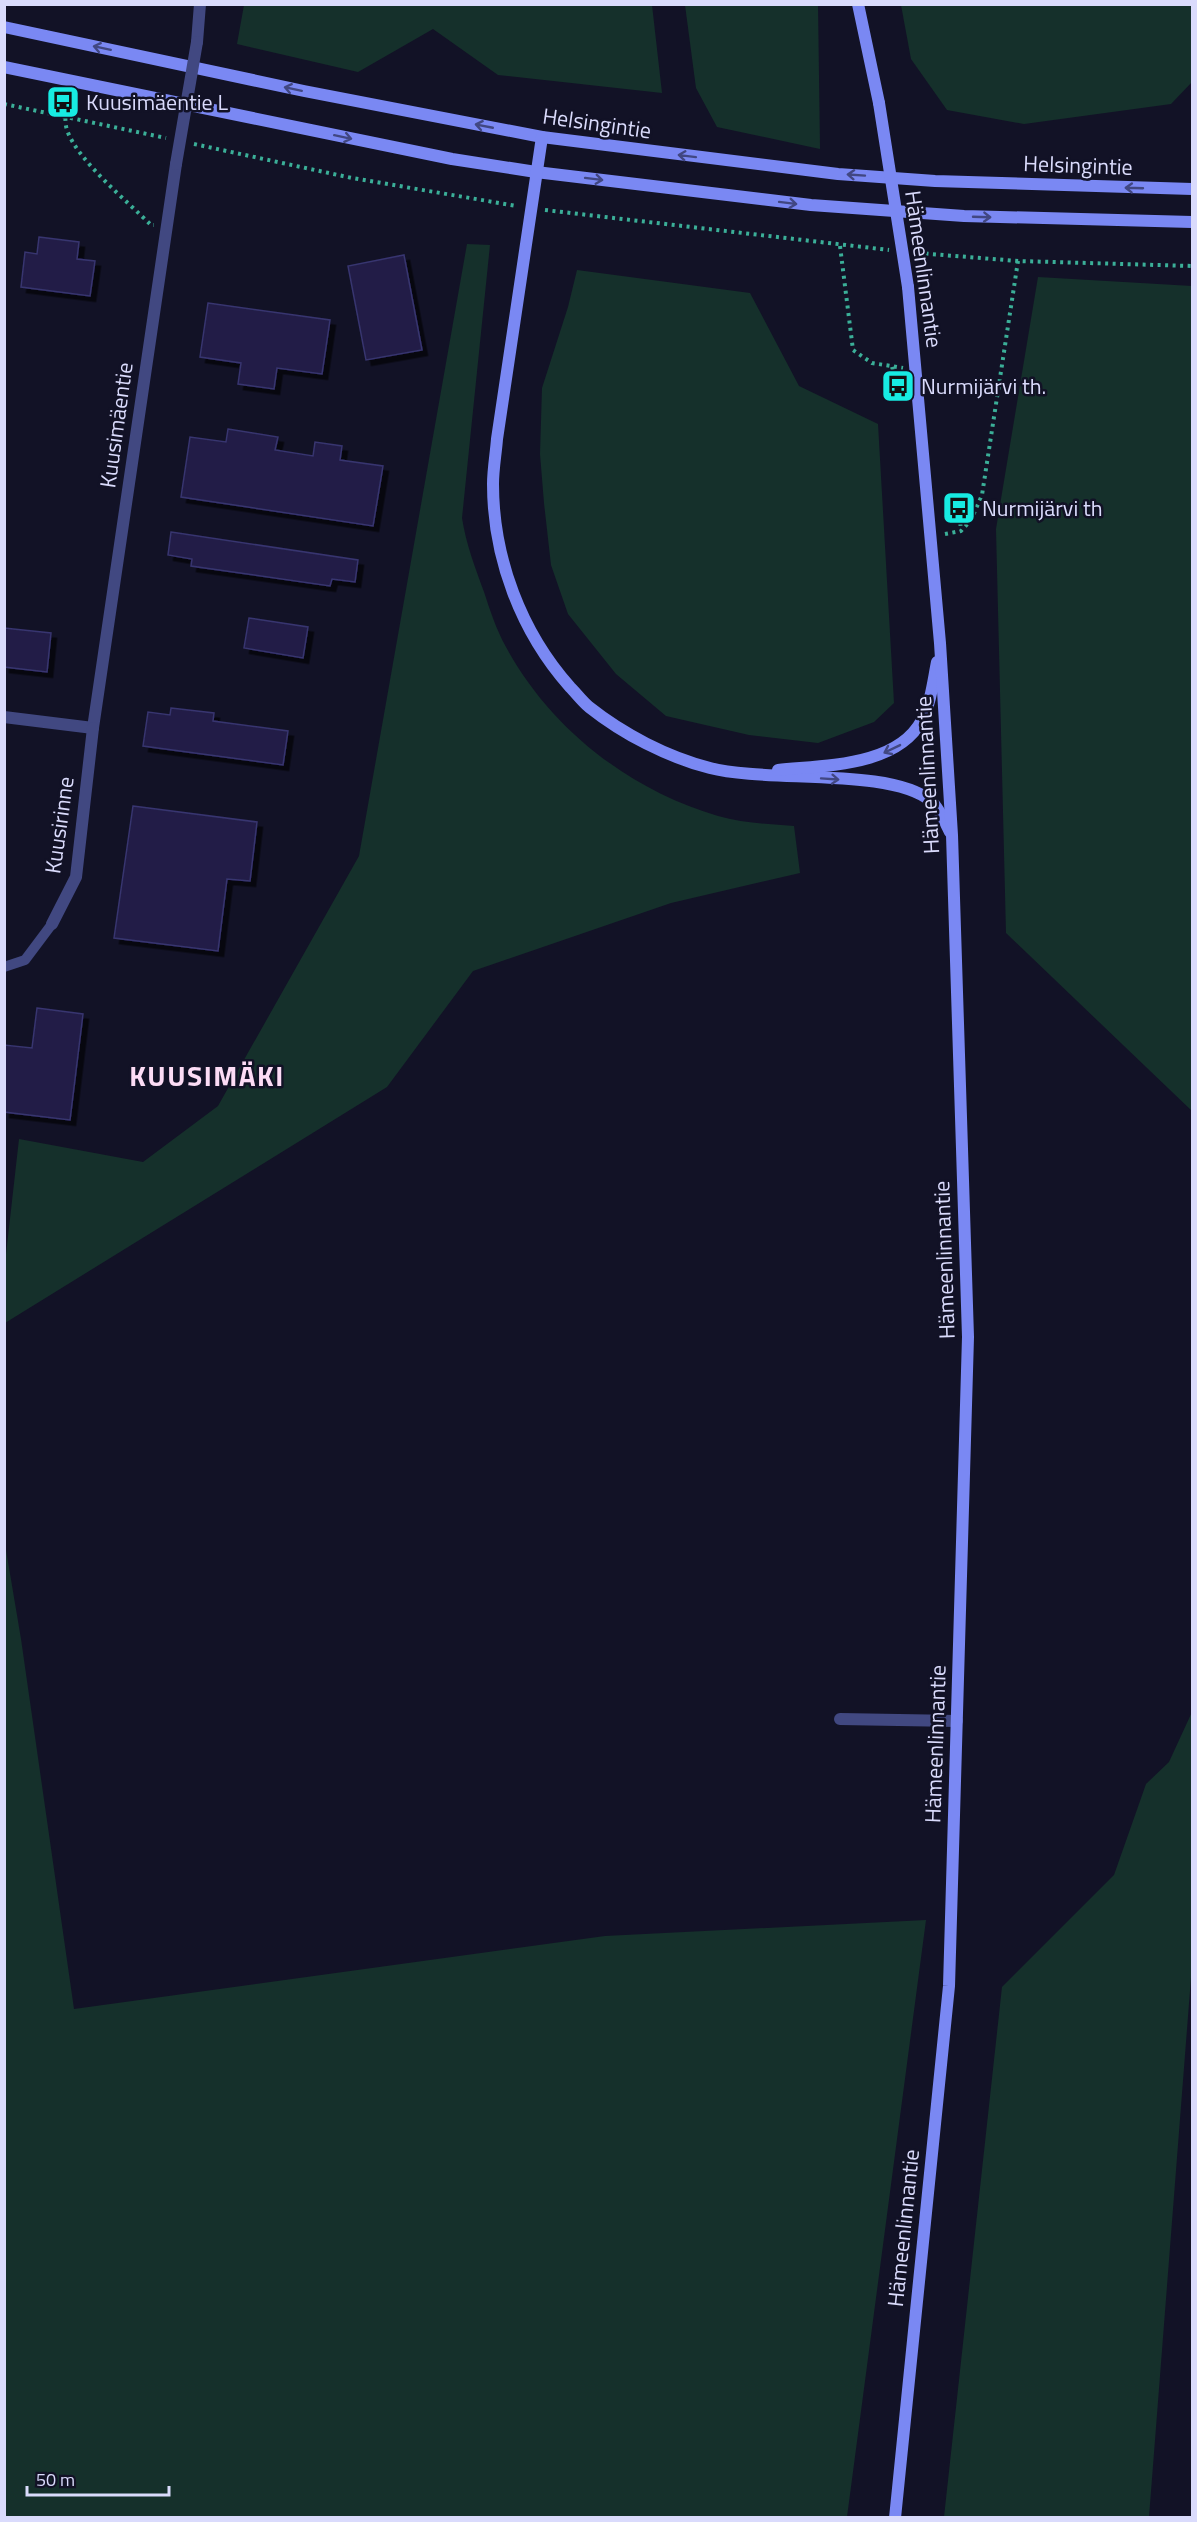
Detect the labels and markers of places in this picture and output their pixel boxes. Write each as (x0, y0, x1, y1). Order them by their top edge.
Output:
bus stop icon: Kuusimäentie L (45, 84, 81, 120)
place label: Kuusimäentie L (86, 85, 228, 119)
bus stop icon: Nurmijärvi th. (880, 368, 916, 404)
place label: Nurmijärvi th. (921, 369, 1046, 403)
bus stop icon: Nurmijärvi th (941, 490, 977, 526)
place label: Nurmijärvi th (982, 491, 1103, 525)

